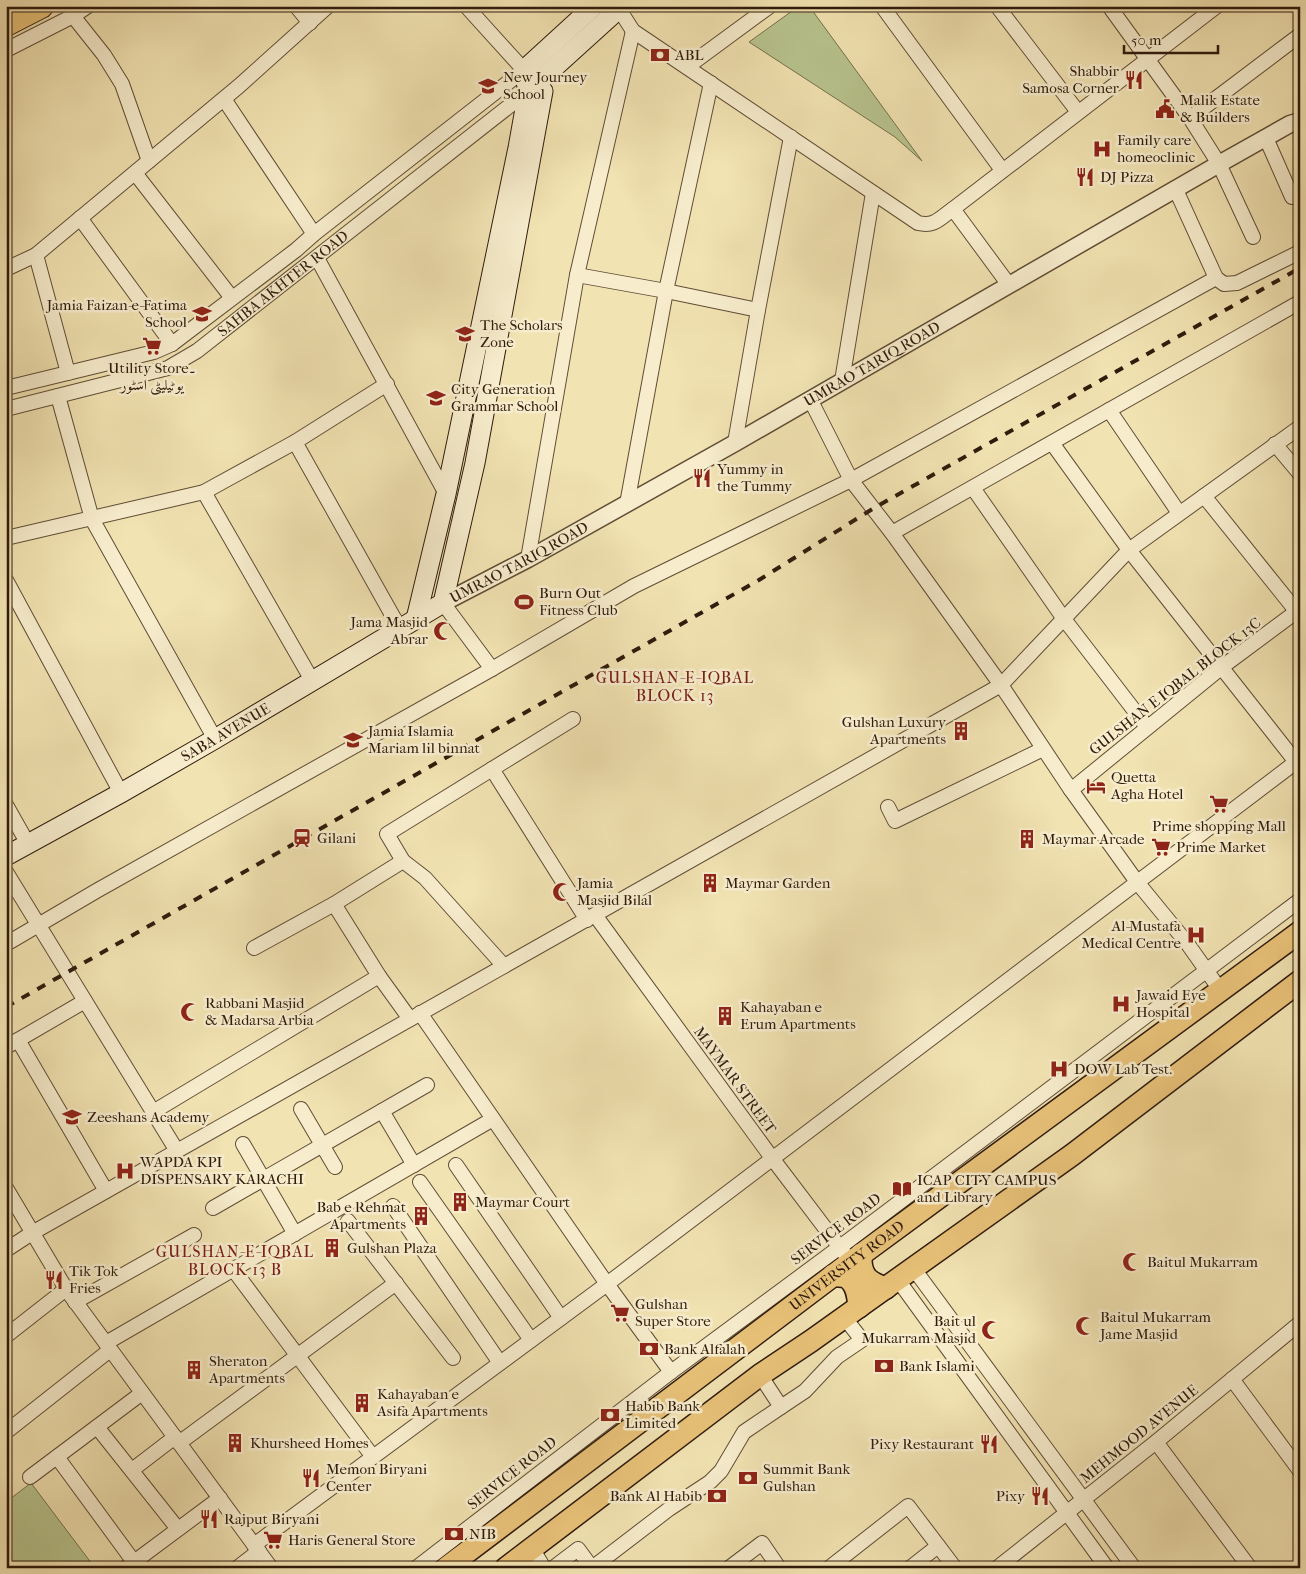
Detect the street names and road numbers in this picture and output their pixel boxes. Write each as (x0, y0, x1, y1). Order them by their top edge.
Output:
street label: SAHBA AKHTER ROAD (214, 227, 352, 340)
street label: UMRAO TARIQ ROAD (800, 318, 943, 411)
street label: UMRAO TARIQ ROAD (447, 518, 591, 607)
street label: GULSHAN E IQBAL BLOCK 13C (1086, 613, 1264, 759)
street label: SABA AVENUE (178, 699, 273, 766)
street label: MAYMAR STREET (690, 1023, 780, 1138)
street label: SERVICE ROAD (787, 1189, 885, 1269)
street label: UNIVERSITY ROAD (786, 1217, 908, 1315)
street label: MEHMOOD AVENUE (1076, 1381, 1202, 1487)
street label: SERVICE ROAD (464, 1433, 560, 1513)

